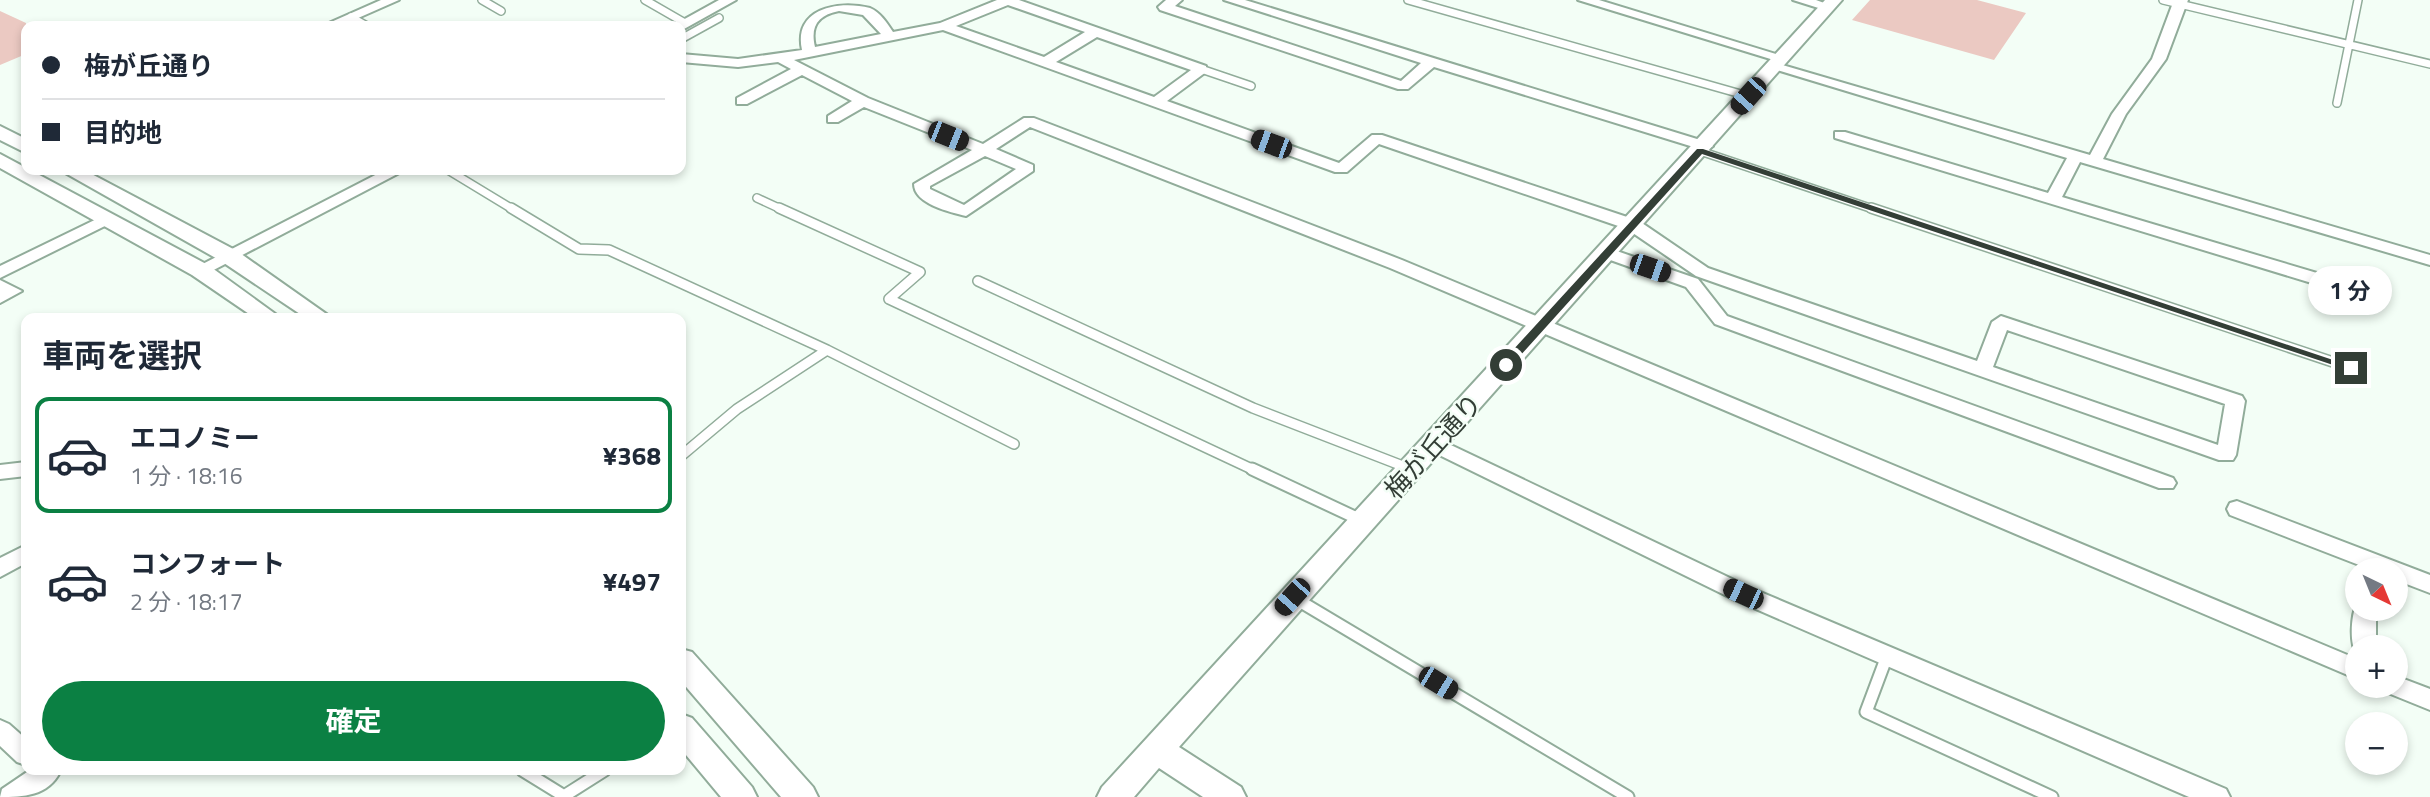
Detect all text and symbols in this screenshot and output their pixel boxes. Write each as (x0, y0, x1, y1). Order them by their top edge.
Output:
text: 梅が丘通り (84, 46, 214, 85)
car (1727, 73, 1770, 119)
text: 目的地 (84, 113, 162, 152)
car (925, 118, 972, 154)
car (1248, 127, 1295, 161)
car (1627, 251, 1674, 285)
callout: 1 分 (2309, 266, 2393, 316)
text: 1 分 (2330, 273, 2370, 308)
text: 車両を選択 (42, 331, 202, 379)
route start (1490, 349, 1522, 381)
route end (2335, 352, 2367, 384)
street label: 梅が丘通り (1375, 385, 1491, 507)
text: エコノミー (130, 418, 260, 457)
icon: car (46, 424, 109, 487)
text: ¥368 (603, 436, 661, 475)
text: 1 分 · 18:16 (130, 458, 243, 493)
text: コンフォート (130, 544, 285, 583)
icon: car (46, 550, 109, 613)
north arrow (2345, 558, 2408, 621)
map controls (2345, 558, 2408, 775)
text: ¥497 (603, 562, 661, 601)
car (1271, 574, 1314, 620)
car (1720, 576, 1767, 612)
text: 2 分 · 18:17 (130, 584, 243, 619)
button: + (2345, 635, 2408, 698)
car (1415, 663, 1462, 703)
button: 確定 (42, 681, 665, 761)
button: − (2345, 712, 2408, 775)

